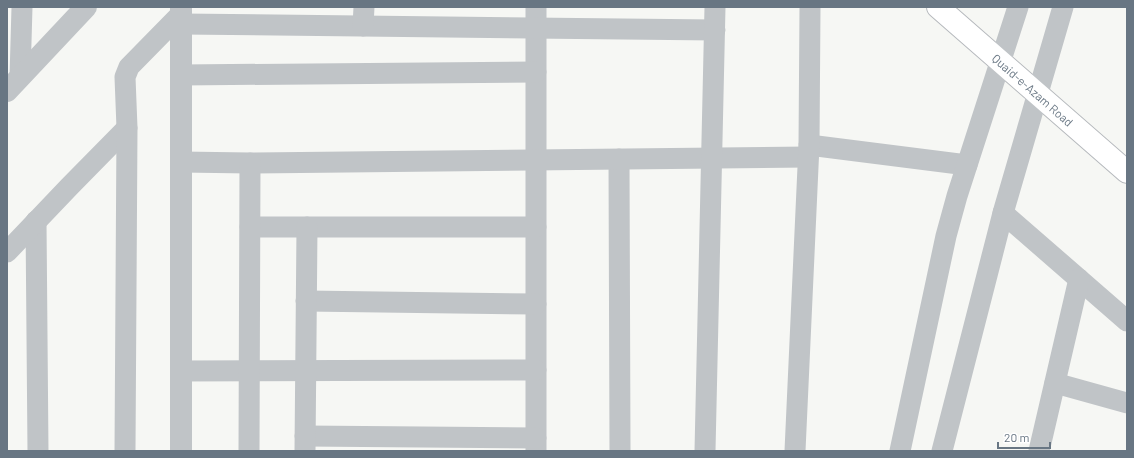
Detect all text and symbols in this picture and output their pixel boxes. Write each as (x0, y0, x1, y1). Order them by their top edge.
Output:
street label: Quaid-e-Azam Road (990, 51, 1076, 129)
scale bar (998, 424, 1050, 450)
text: 20 m (1004, 430, 1030, 444)

